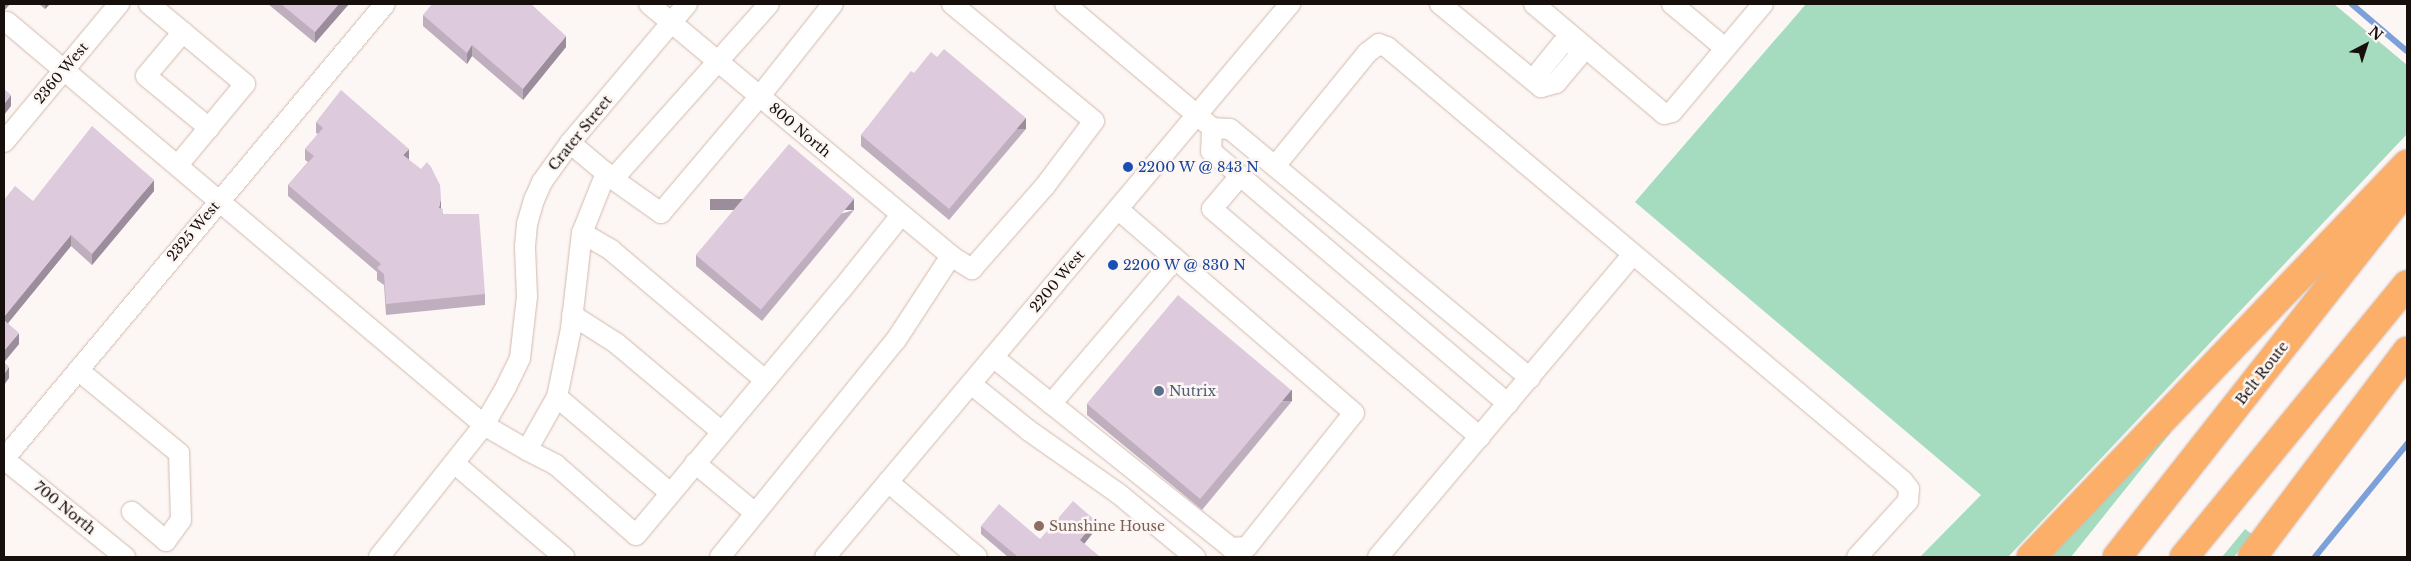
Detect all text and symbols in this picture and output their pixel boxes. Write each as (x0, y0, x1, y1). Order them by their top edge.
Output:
north arrow (2341, 20, 2391, 70)
text: N (2365, 22, 2386, 45)
street label: 2360 West (30, 39, 92, 107)
street label: Crater Street (545, 92, 615, 174)
street label: 800 North (766, 99, 834, 161)
place label: 2200 W @ 843 N (1138, 159, 1260, 175)
marker: 2200 W @ 843 N (1122, 161, 1134, 173)
street label: 2325 West (163, 198, 223, 264)
street label: 2200 West (1026, 246, 1088, 316)
place label: 2200 W @ 830 N (1123, 257, 1247, 273)
marker: 2200 W @ 830 N (1107, 259, 1119, 271)
street label: Belt Route (2232, 338, 2292, 408)
place label: Nutrix (1169, 383, 1216, 399)
marker: Nutrix (1153, 385, 1165, 397)
street label: 700 North (31, 478, 99, 538)
place label: Sunshine House (1049, 518, 1165, 534)
marker: Sunshine House (1033, 520, 1045, 532)

